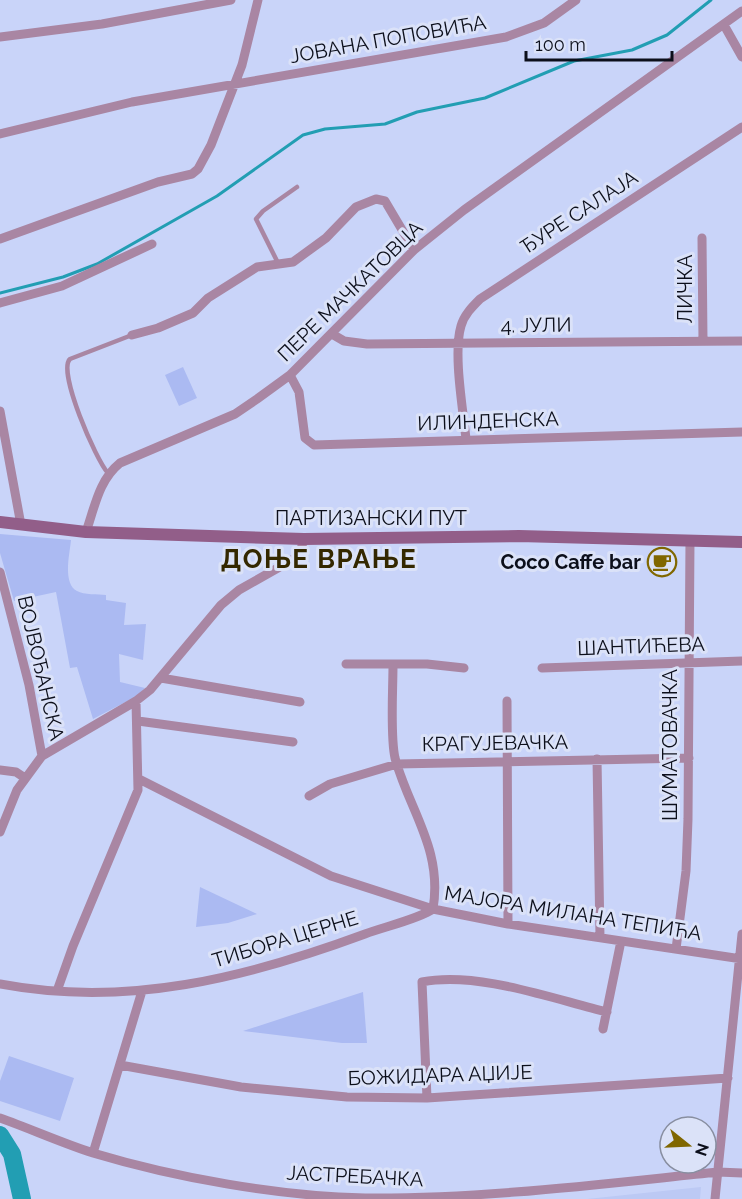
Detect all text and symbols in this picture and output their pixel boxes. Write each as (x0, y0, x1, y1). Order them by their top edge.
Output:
street label: ЈОВАНА ПОПОВИЋА (288, 10, 489, 68)
scale bar (526, 24, 672, 62)
text: 100 m (535, 34, 586, 55)
street label: ЂУРЕ САЛАЈА (516, 165, 642, 259)
street label: ПЕРЕ МАЧКАТОВЦА (273, 215, 428, 366)
street label: ЛИЧКА (673, 254, 697, 323)
street label: 4. ЈУЛИ (500, 312, 572, 338)
street label: ИЛИНДЕНСКА (417, 407, 560, 435)
street label: ПАРТИЗАНСКИ ПУТ (275, 506, 467, 530)
district label: ДОЊЕ ВРАЊЕ (221, 544, 417, 574)
cafe icon: Coco Caffe bar (646, 546, 678, 578)
place label: Coco Caffe bar (501, 550, 641, 574)
street label: ВОЈВОЂАНСКА (13, 593, 69, 743)
street label: ШАНТИЋЕВА (577, 632, 706, 660)
street label: ШУМАТОВАЧКА (658, 668, 682, 821)
street label: КРАГУЈЕВАЧКА (422, 730, 569, 756)
street label: МАЈОРА МИЛАНА ТЕПИЋА (443, 881, 704, 945)
street label: ТИБОРА ЦЕРНЕ (209, 905, 361, 973)
street label: БОЖИДАРА АЏИЈЕ (347, 1060, 533, 1090)
north arrow (658, 1115, 718, 1175)
text: N (691, 1141, 713, 1158)
street label: ЈАСТРЕБАЧКА (286, 1160, 424, 1192)

